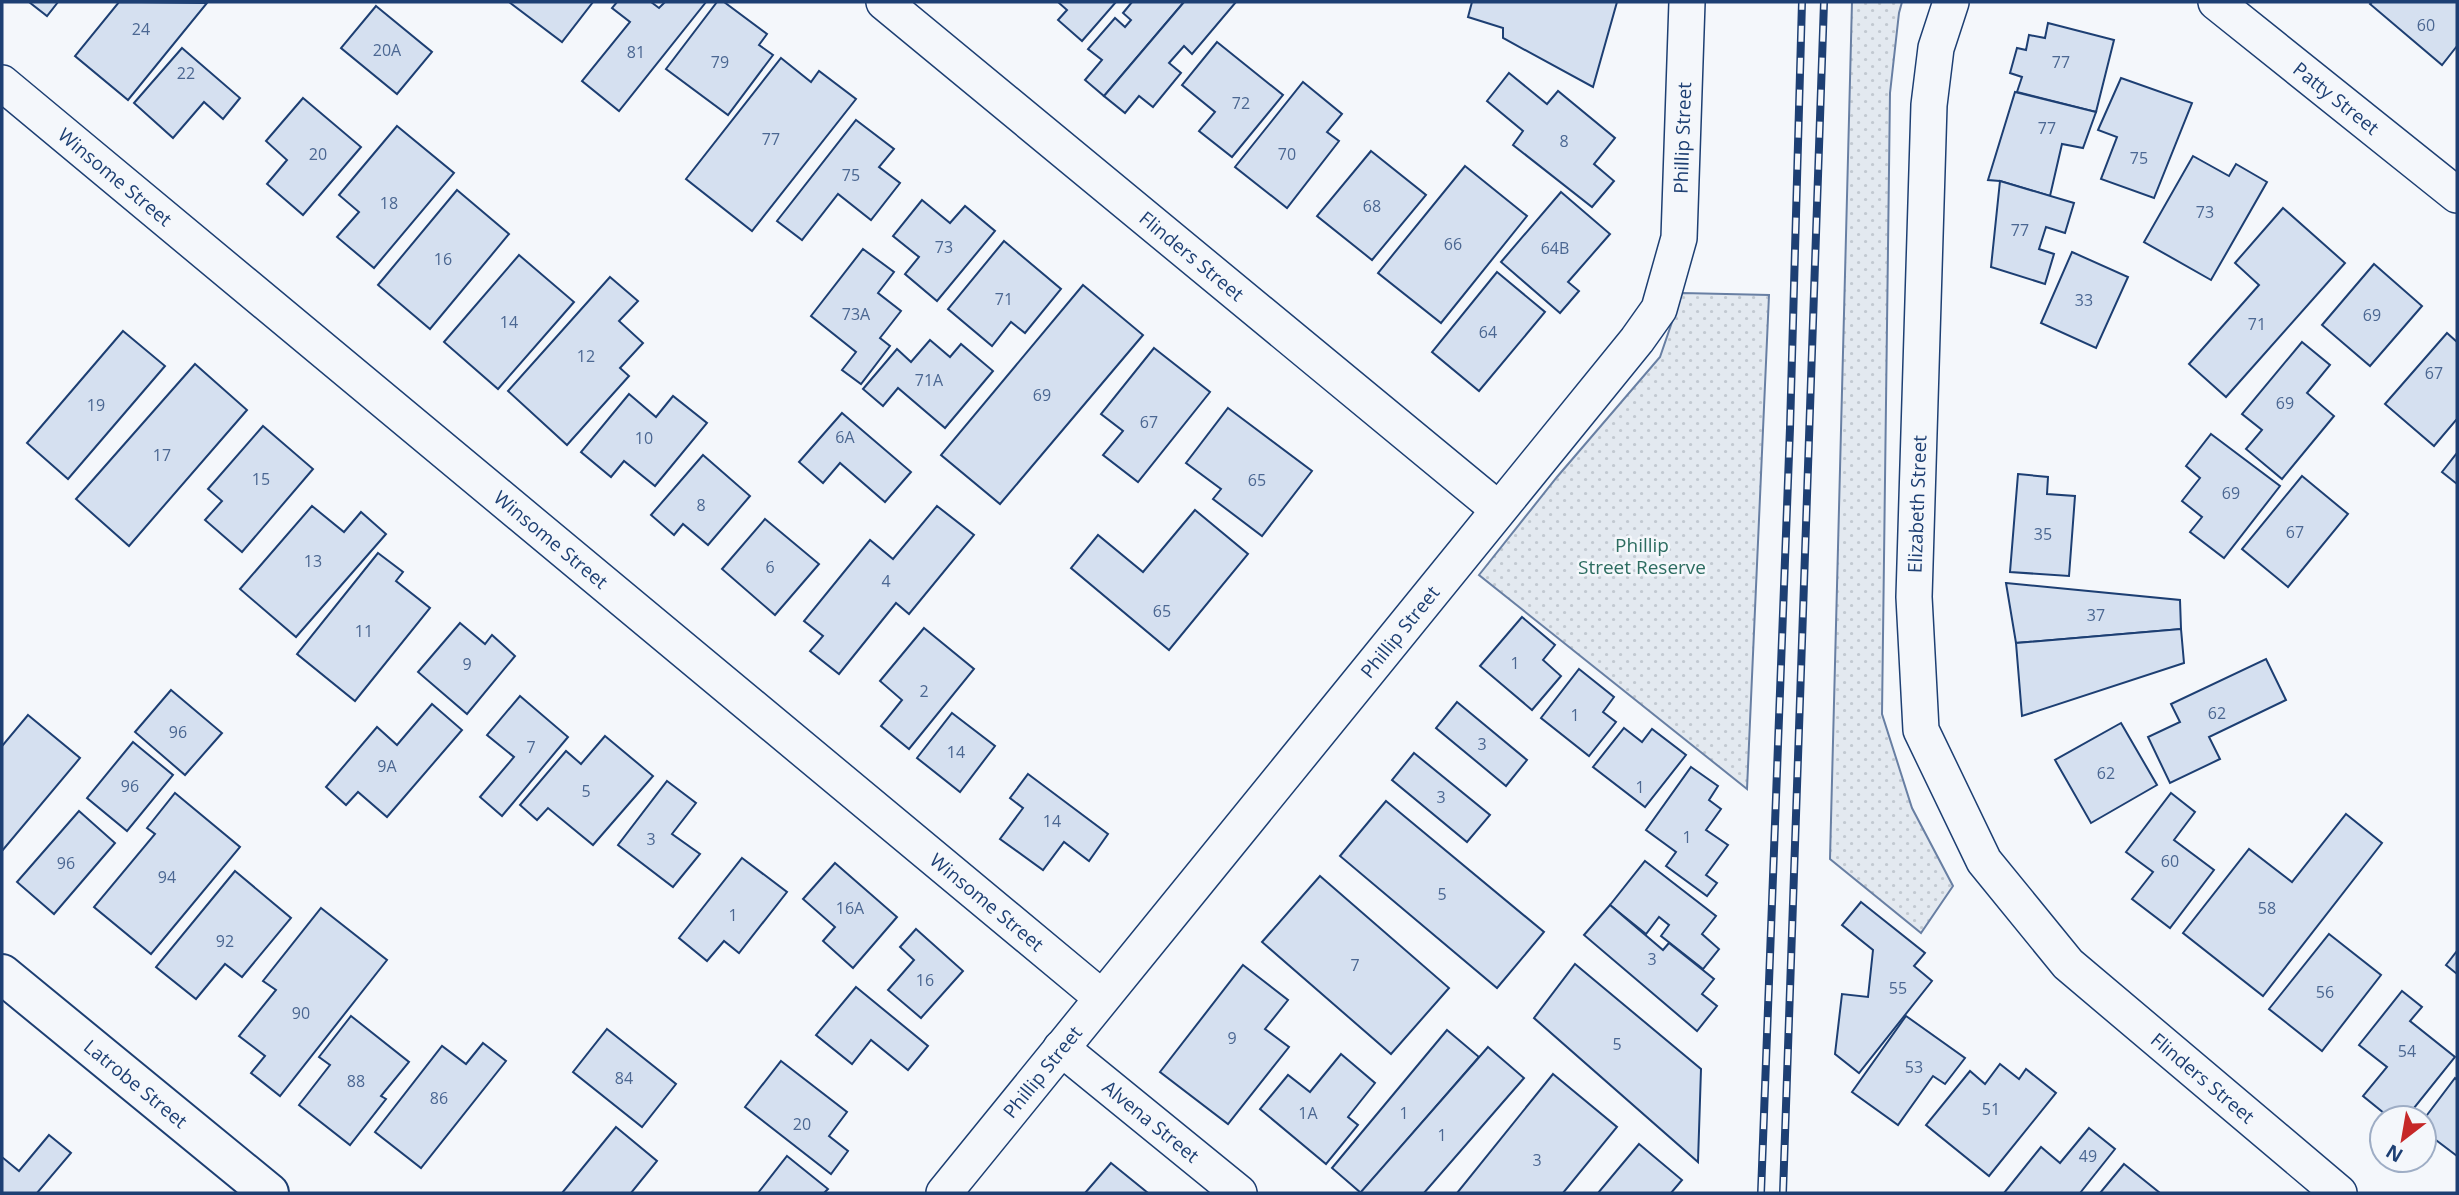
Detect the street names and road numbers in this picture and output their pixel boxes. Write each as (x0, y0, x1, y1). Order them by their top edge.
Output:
street label: Patty Street (2288, 56, 2385, 141)
street label: Phillip Street (1668, 81, 1697, 194)
street label: Winsome Street (53, 122, 178, 232)
street label: Flinders Street (1134, 205, 1250, 307)
street label: Elizabeth Street (1902, 434, 1932, 574)
street label: Winsome Street (489, 485, 614, 595)
street label: Phillip Street (1355, 580, 1445, 683)
street label: Winsome Street (924, 847, 1050, 957)
street label: Phillip Street (997, 1020, 1088, 1124)
street label: Flinders Street (2145, 1027, 2260, 1129)
street label: Latrobe Street (78, 1033, 193, 1134)
street label: Alvena Street (1097, 1074, 1205, 1169)

